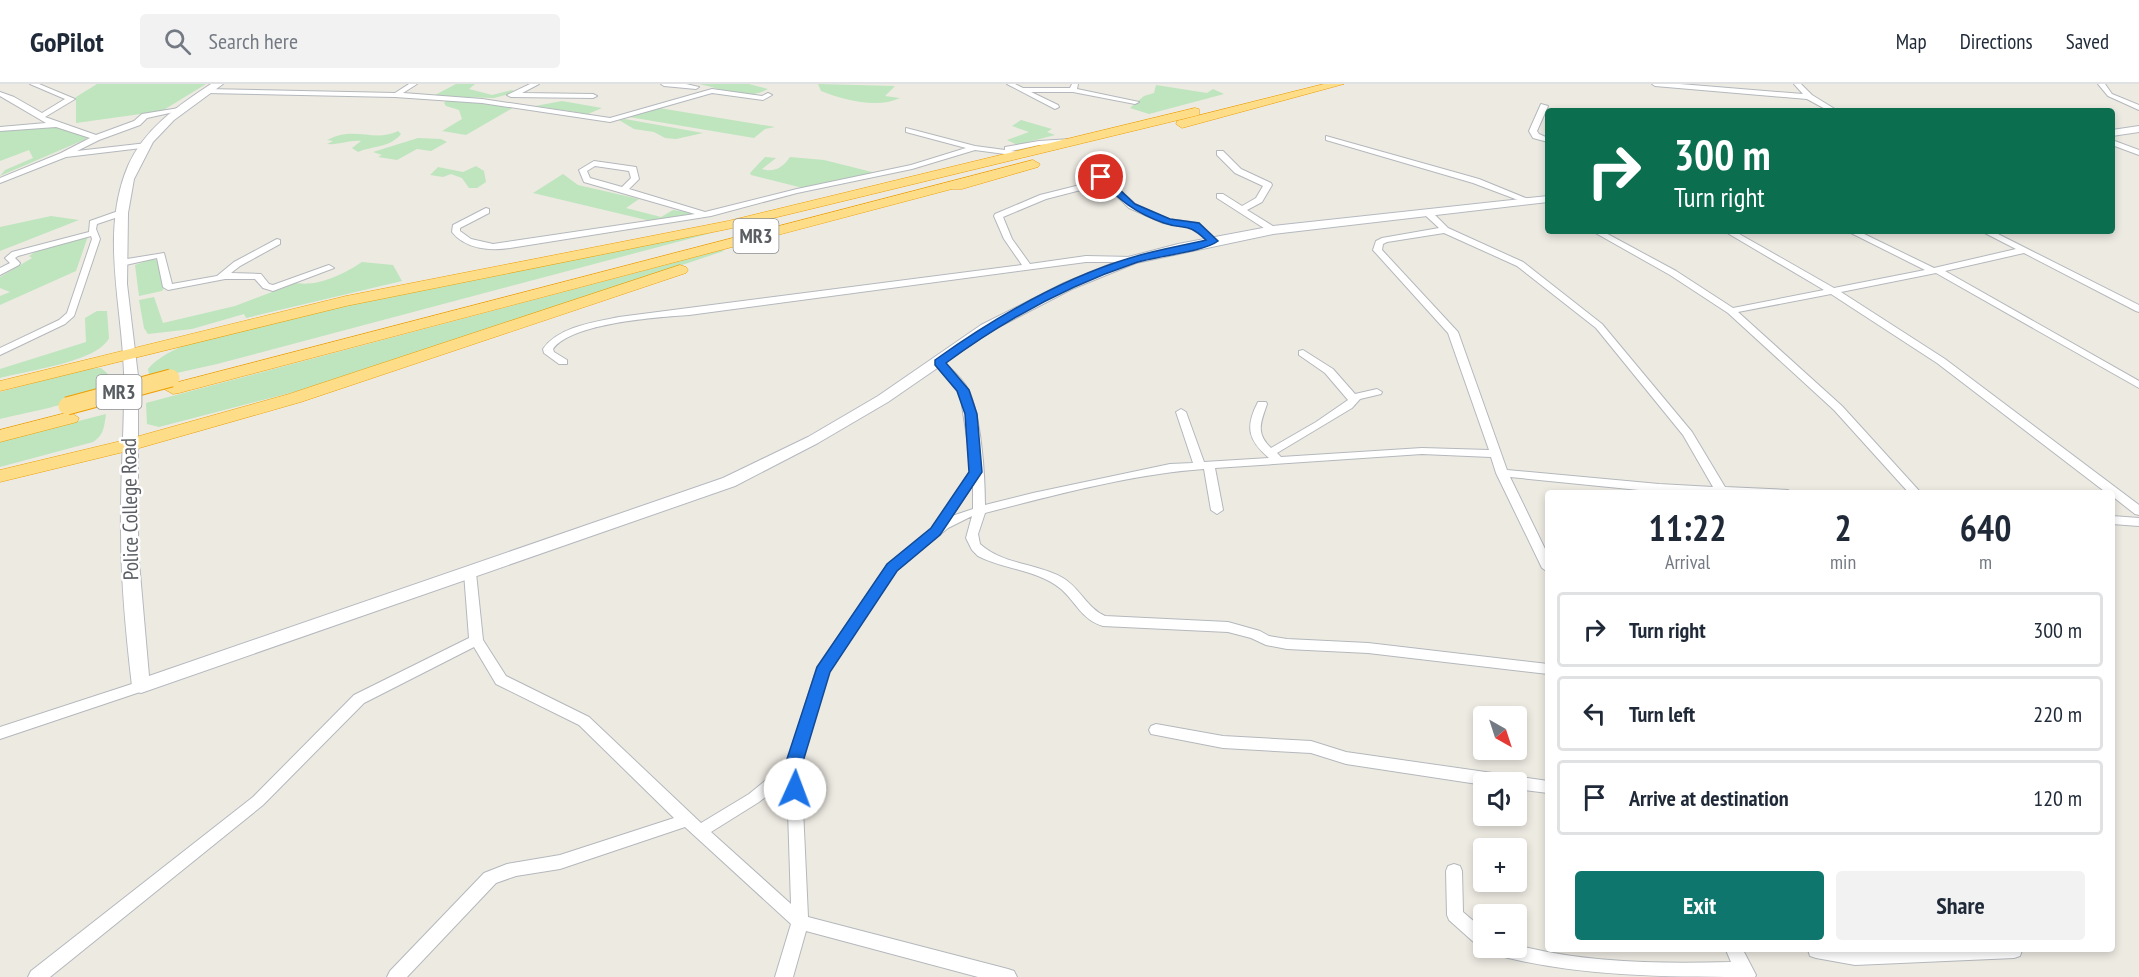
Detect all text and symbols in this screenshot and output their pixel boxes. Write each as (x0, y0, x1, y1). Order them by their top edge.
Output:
search box (140, 14, 560, 68)
text: GoPilot (30, 23, 104, 60)
icon: search (161, 25, 194, 58)
text: Search here (209, 27, 298, 55)
text: Map (1896, 28, 1927, 55)
text: Directions (1960, 28, 2033, 55)
text: Saved (2066, 28, 2109, 55)
text: 300 m (1674, 127, 1771, 182)
icon: right (1575, 132, 1653, 210)
pin (1075, 151, 1126, 202)
icon: arrive (1084, 160, 1117, 193)
text: Turn right (1674, 180, 1765, 214)
road number: MR3 (734, 219, 778, 253)
road number: MR3 (96, 375, 142, 409)
street label: Police College Road (115, 438, 144, 580)
text: 11:22 (1649, 504, 1726, 551)
text: 2 (1834, 504, 1852, 551)
text: 640 (1960, 504, 2011, 551)
text: Arrival (1665, 549, 1710, 575)
text: min (1830, 549, 1856, 575)
text: m (1979, 549, 1992, 575)
icon: right (1578, 613, 1611, 646)
text: Turn right (1629, 616, 1706, 644)
text: 300 m (2033, 616, 2082, 644)
icon: left (1578, 697, 1611, 730)
text: Turn left (1629, 700, 1695, 728)
text: 220 m (2033, 700, 2082, 728)
north arrow (1473, 706, 1527, 760)
map controls (1473, 706, 1527, 958)
position arrow (763, 757, 827, 821)
button: sound (1473, 772, 1527, 826)
icon: arrive (1578, 781, 1611, 814)
text: Arrive at destination (1629, 784, 1789, 812)
text: 120 m (2033, 784, 2082, 812)
button: + (1473, 838, 1527, 892)
button: Exit (1575, 871, 1824, 940)
button: Share (1836, 871, 2085, 940)
button: − (1473, 904, 1527, 958)

